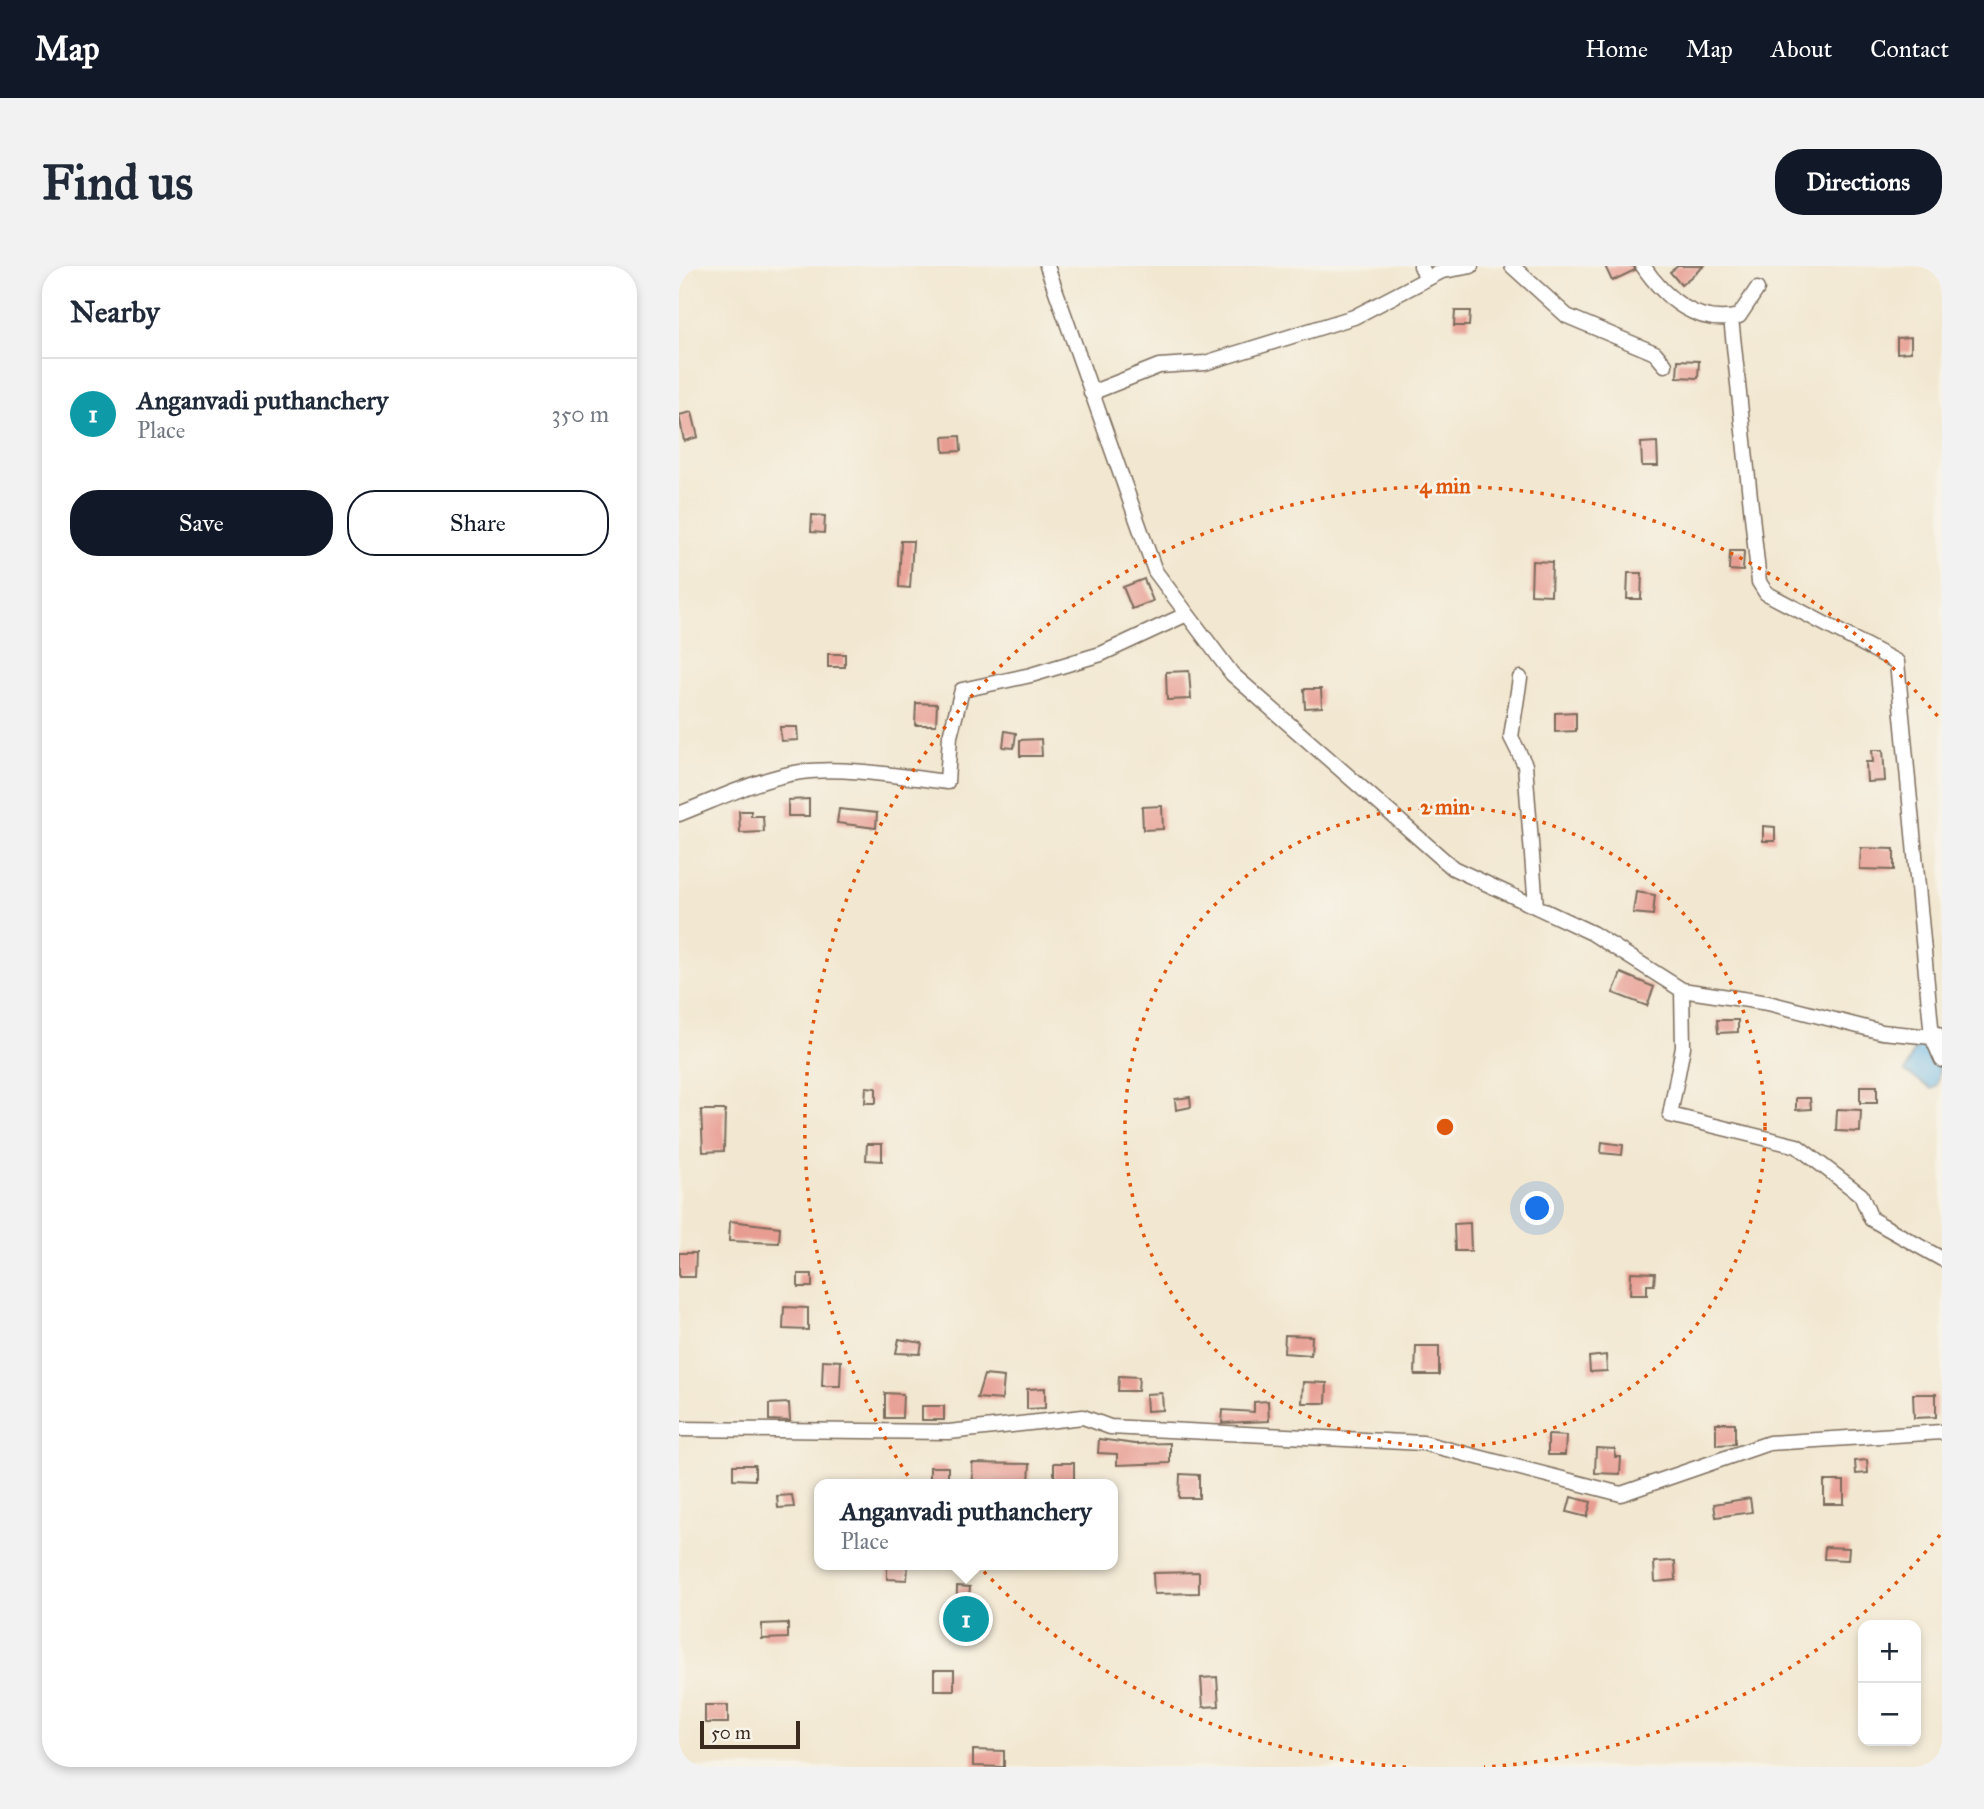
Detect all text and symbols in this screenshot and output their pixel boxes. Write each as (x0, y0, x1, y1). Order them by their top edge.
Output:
text: Map (35, 29, 99, 69)
text: Home (1585, 34, 1648, 64)
text: Map (1686, 34, 1733, 64)
text: About (1771, 34, 1832, 64)
text: Contact (1870, 34, 1949, 64)
button: Directions (1775, 149, 1942, 215)
text: Find us (42, 153, 193, 212)
text: Nearby (70, 294, 160, 330)
text: Anganvadi puthanchery (137, 384, 388, 416)
text: 1 (88, 400, 98, 428)
text: 350 m (551, 400, 609, 428)
text: Place (137, 416, 185, 444)
text: 4 min (1419, 473, 1471, 499)
button: Save (70, 490, 333, 556)
button: Share (347, 490, 609, 556)
text: 2 min (1420, 794, 1470, 820)
centre of rings (1433, 1115, 1457, 1139)
your location (1520, 1191, 1554, 1225)
popup (814, 1479, 1118, 1570)
text: Anganvadi puthanchery (840, 1495, 1092, 1527)
text: Place (840, 1527, 889, 1555)
pin: 1 (943, 1593, 989, 1645)
map controls (1858, 1620, 1921, 1746)
button: + (1858, 1620, 1921, 1683)
button: − (1858, 1683, 1921, 1746)
scale bar (700, 1718, 800, 1750)
text: 50 m (711, 1721, 751, 1744)

